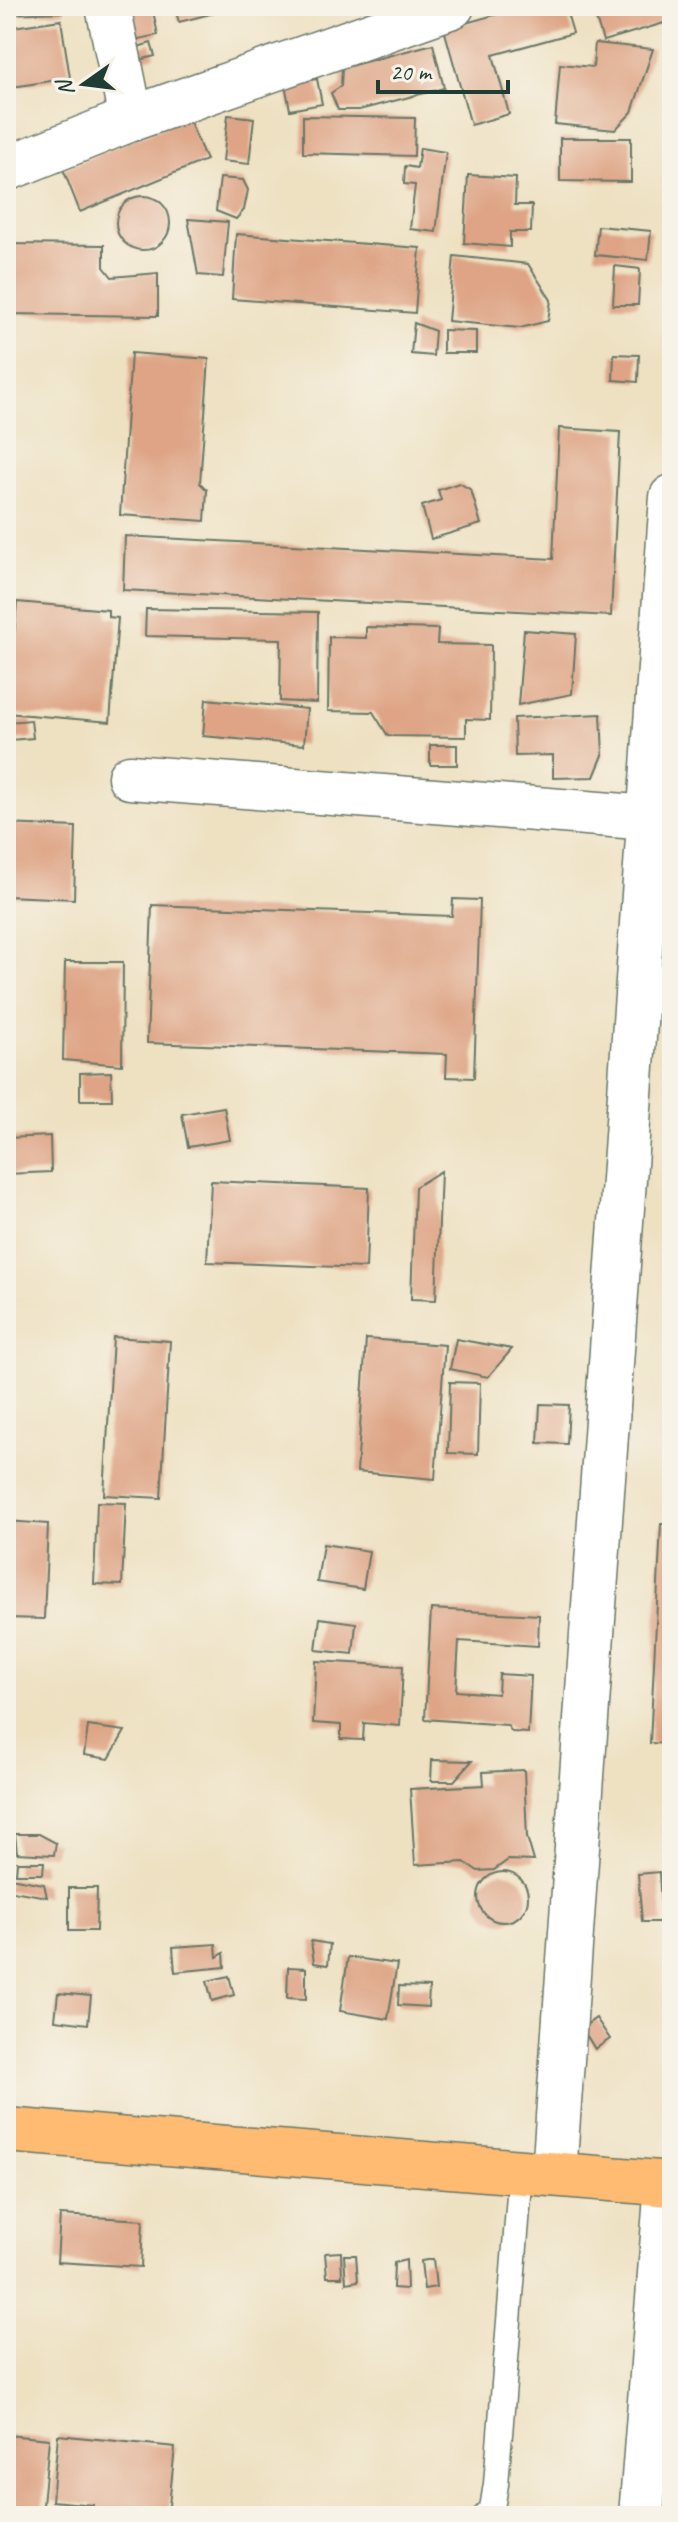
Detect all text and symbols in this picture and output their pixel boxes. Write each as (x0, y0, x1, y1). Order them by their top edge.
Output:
north arrow (44, 44, 124, 124)
scale bar (378, 44, 508, 94)
text: 20 m (390, 57, 433, 87)
text: N (50, 75, 81, 99)

